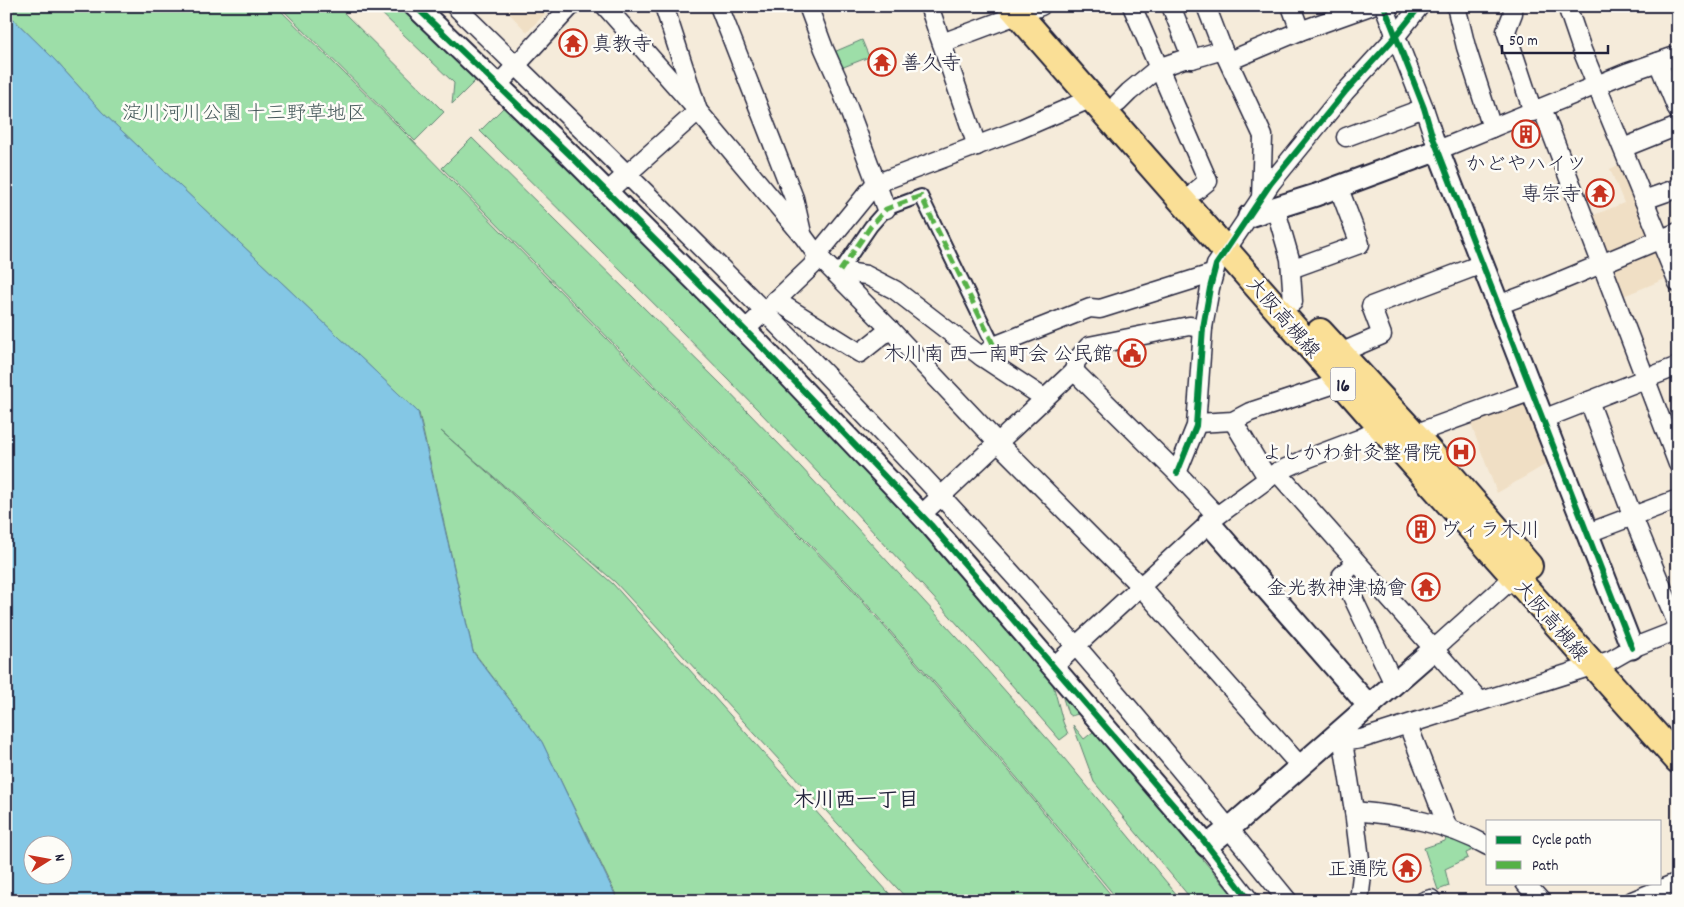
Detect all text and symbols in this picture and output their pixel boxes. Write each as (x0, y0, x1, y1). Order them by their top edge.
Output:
scale bar (1502, 22, 1608, 54)
temple icon: 真教寺 (558, 28, 588, 58)
text: 50 m (1509, 31, 1538, 53)
place label: 真教寺 (592, 32, 652, 60)
temple icon: 善久寺 (867, 47, 897, 77)
place label: 善久寺 (901, 51, 961, 79)
park label: 淀川河川公園 十三野草地区 (122, 101, 366, 129)
building icon: かどやハイツ (1511, 119, 1541, 149)
place label: かどやハイツ (1466, 152, 1586, 180)
temple icon: 専宗寺 (1585, 178, 1615, 208)
place label: 専宗寺 (1521, 182, 1581, 210)
street label: 大阪高槻線 (1238, 272, 1325, 366)
public building icon: 木川南 西一南町会 公民館 (1117, 338, 1147, 368)
place label: 木川南 西一南町会 公民館 (884, 342, 1113, 370)
road number: 16 (1330, 368, 1356, 400)
hospital icon: よしかわ針灸整骨院 (1446, 437, 1476, 467)
place label: よしかわ針灸整骨院 (1262, 441, 1442, 469)
building icon: ヴィラ木川 (1406, 514, 1436, 544)
place label: ヴィラ木川 (1440, 518, 1540, 546)
temple icon: 金光教神津協會 (1411, 572, 1441, 602)
street label: 大阪高槻線 (1506, 575, 1593, 669)
place label: 金光教神津協會 (1267, 576, 1407, 604)
district label: 木川西一丁目 (793, 787, 919, 817)
legend (1486, 820, 1662, 884)
text: Cycle path (1532, 830, 1592, 852)
north arrow (22, 834, 72, 884)
text: N (48, 853, 69, 863)
temple icon: 正通院 (1392, 853, 1422, 883)
text: Path (1532, 856, 1558, 878)
place label: 正通院 (1328, 857, 1388, 885)

